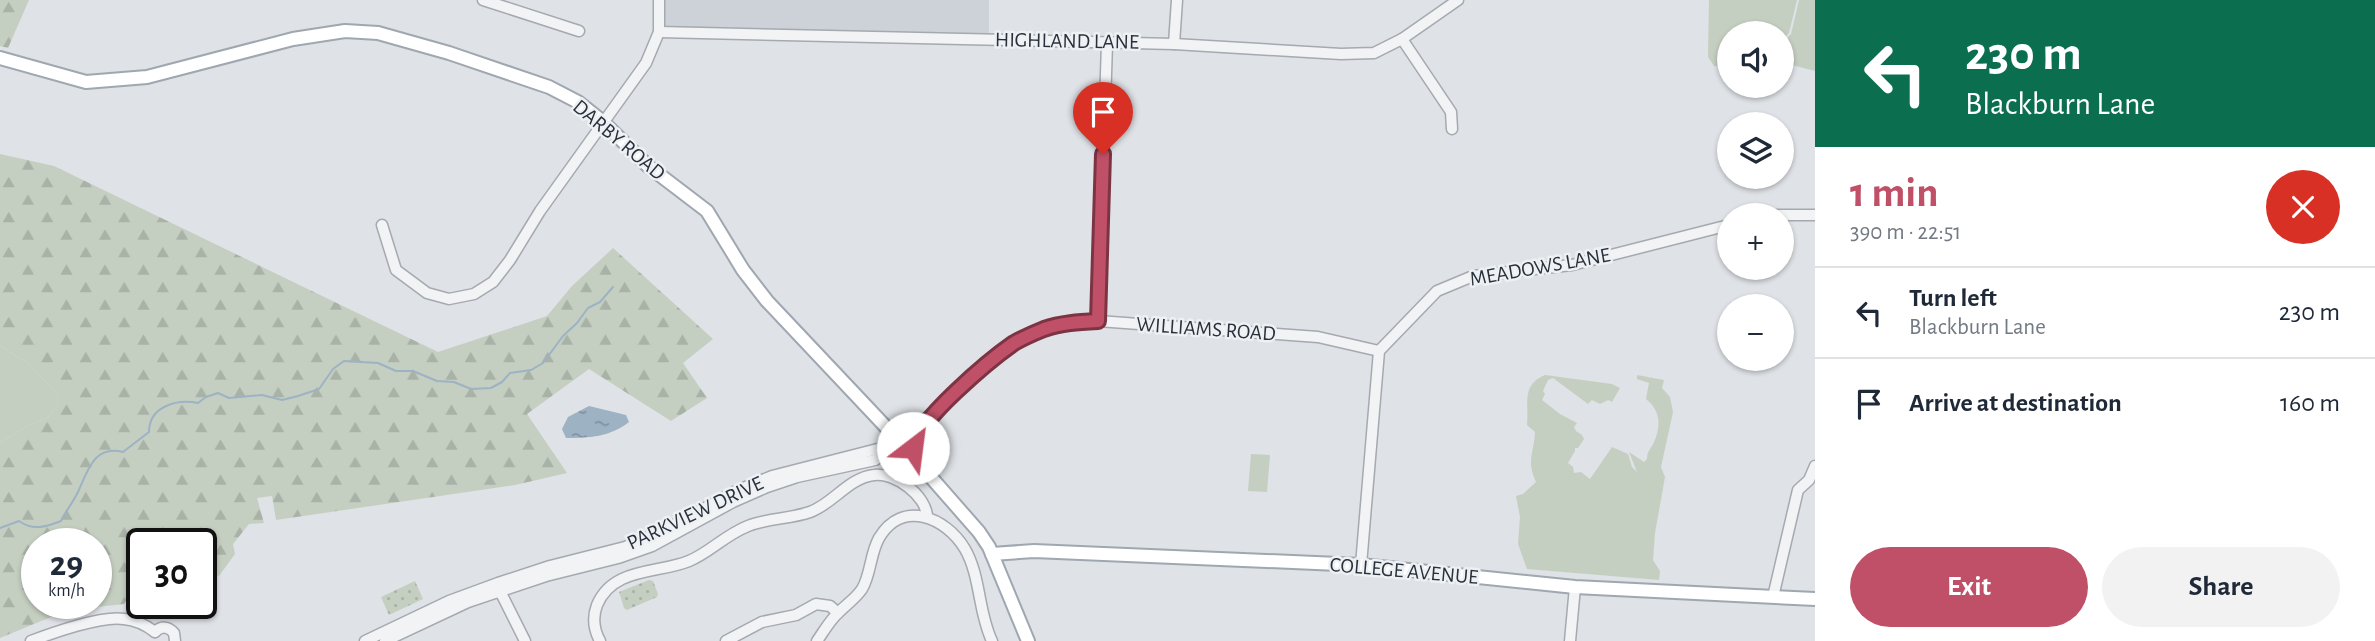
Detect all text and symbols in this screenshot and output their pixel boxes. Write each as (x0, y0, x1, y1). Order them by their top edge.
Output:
map controls (1717, 21, 1794, 371)
button: sound (1717, 21, 1794, 98)
icon: left (1850, 28, 1941, 119)
street label: HIGHLAND LANE (995, 29, 1139, 53)
text: 230 m (1965, 30, 2082, 79)
pin (1073, 82, 1133, 154)
text: Blackburn Lane (1965, 88, 2155, 120)
icon: arrive (1084, 93, 1122, 131)
street label: DARBY ROAD (569, 96, 669, 184)
button: layers (1717, 112, 1794, 189)
button: close (2266, 170, 2340, 244)
text: 1 min (1850, 172, 1939, 214)
button: + (1717, 203, 1794, 280)
text: 390 m · 22:51 (1850, 221, 1961, 244)
street label: MEADOWS LANE (1468, 244, 1612, 290)
text: Turn left (1909, 285, 1997, 311)
button: − (1717, 294, 1794, 371)
icon: left (1850, 294, 1888, 332)
text: 230 m (2279, 299, 2340, 325)
street label: WILLIAMS ROAD (1136, 314, 1276, 344)
text: Blackburn Lane (1909, 316, 2046, 339)
icon: arrive (1850, 385, 1888, 423)
text: Arrive at destination (1909, 390, 2122, 416)
text: 160 m (2280, 390, 2340, 416)
position arrow (876, 411, 950, 485)
street label: PARKVIEW DRIVE (624, 472, 766, 554)
speed limit sign: 30 (126, 528, 217, 619)
text: 29 (50, 547, 83, 582)
button: Exit (1850, 547, 2088, 627)
button: Share (2102, 547, 2340, 627)
street label: COLLEGE AVENUE (1329, 554, 1479, 588)
text: km/h (48, 582, 85, 600)

